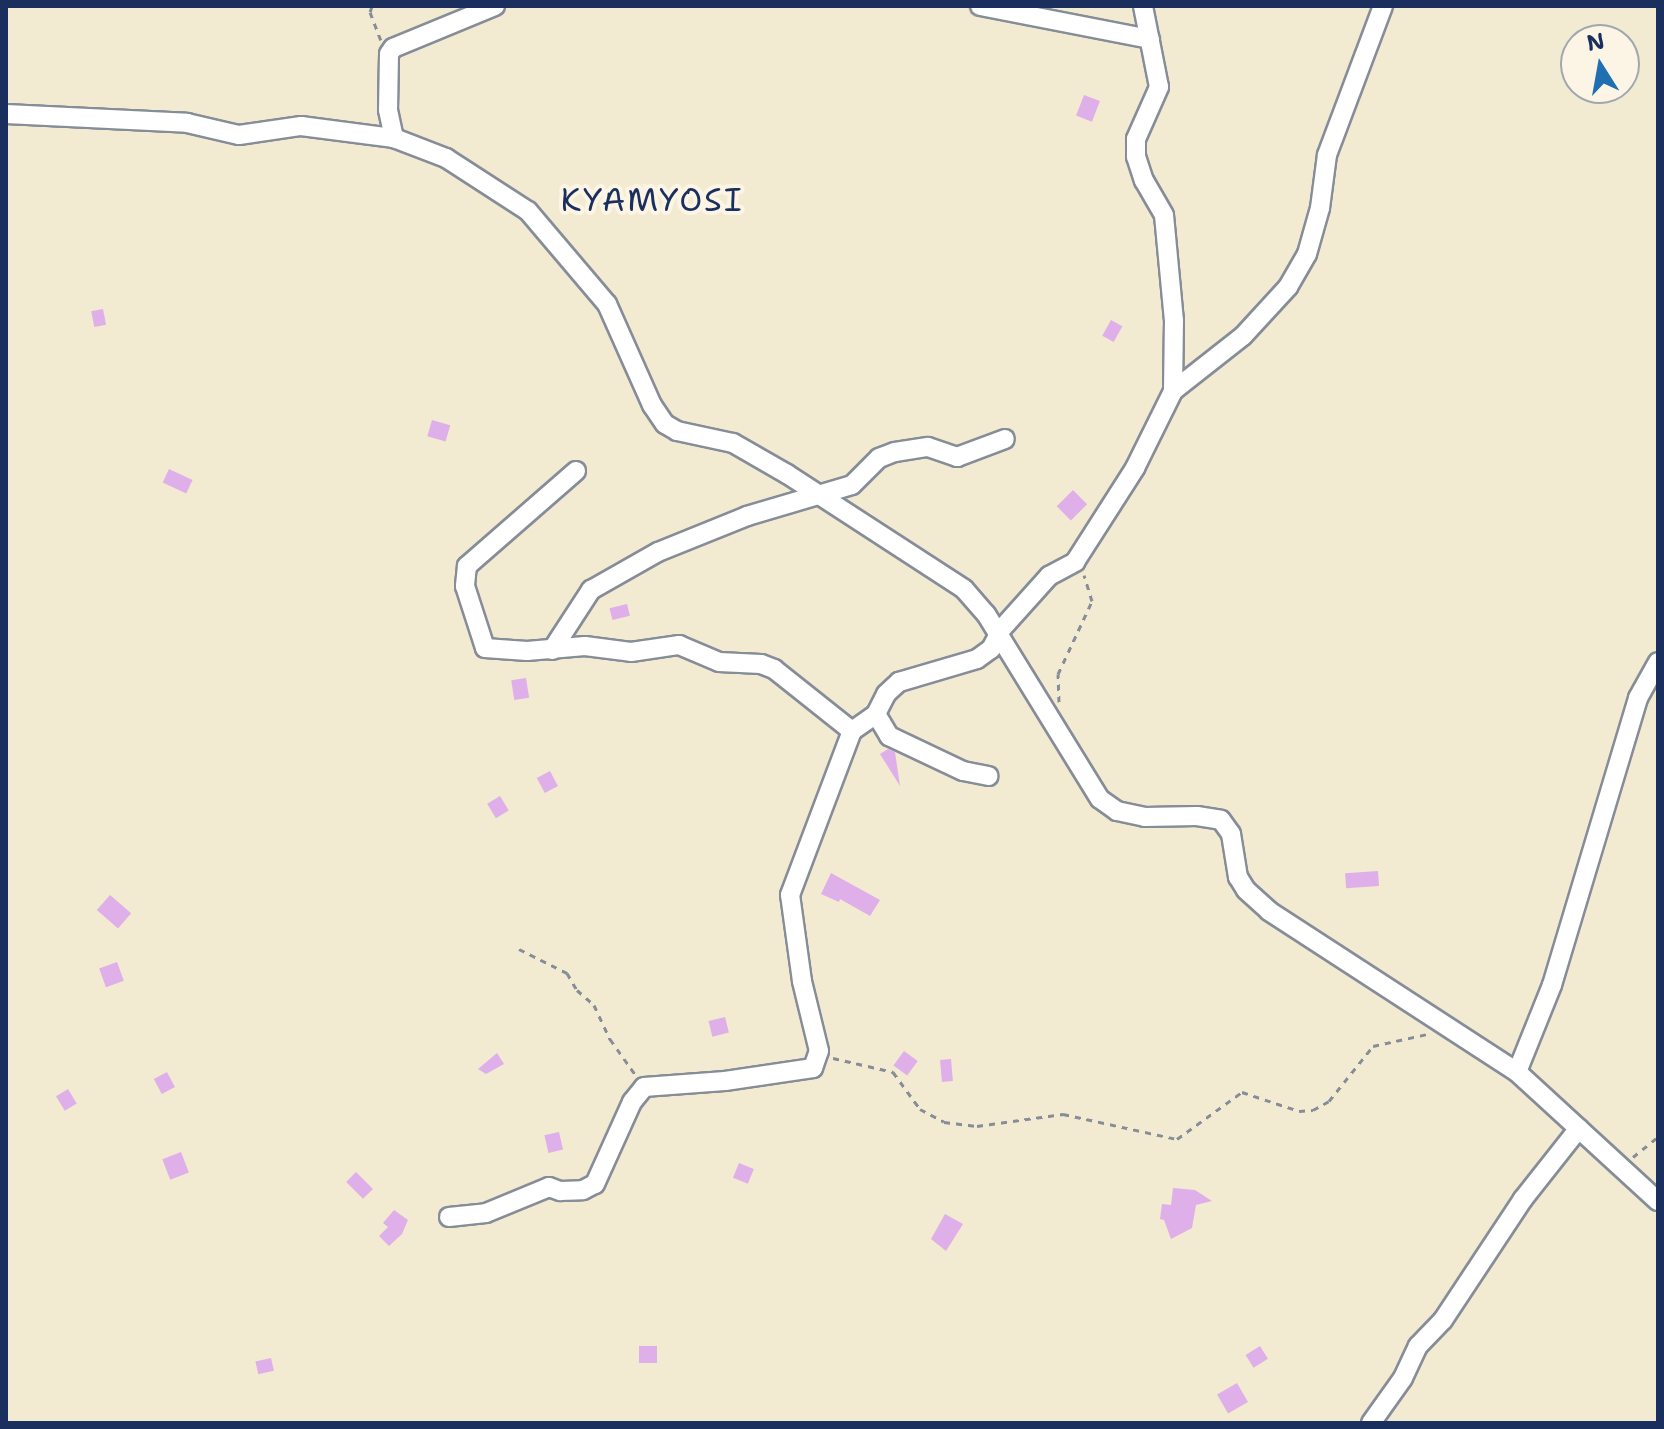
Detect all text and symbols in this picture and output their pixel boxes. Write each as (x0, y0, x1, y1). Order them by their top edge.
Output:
north arrow (1560, 24, 1640, 104)
text: N (1584, 26, 1607, 58)
district label: KYAMYOSI (560, 181, 744, 219)

